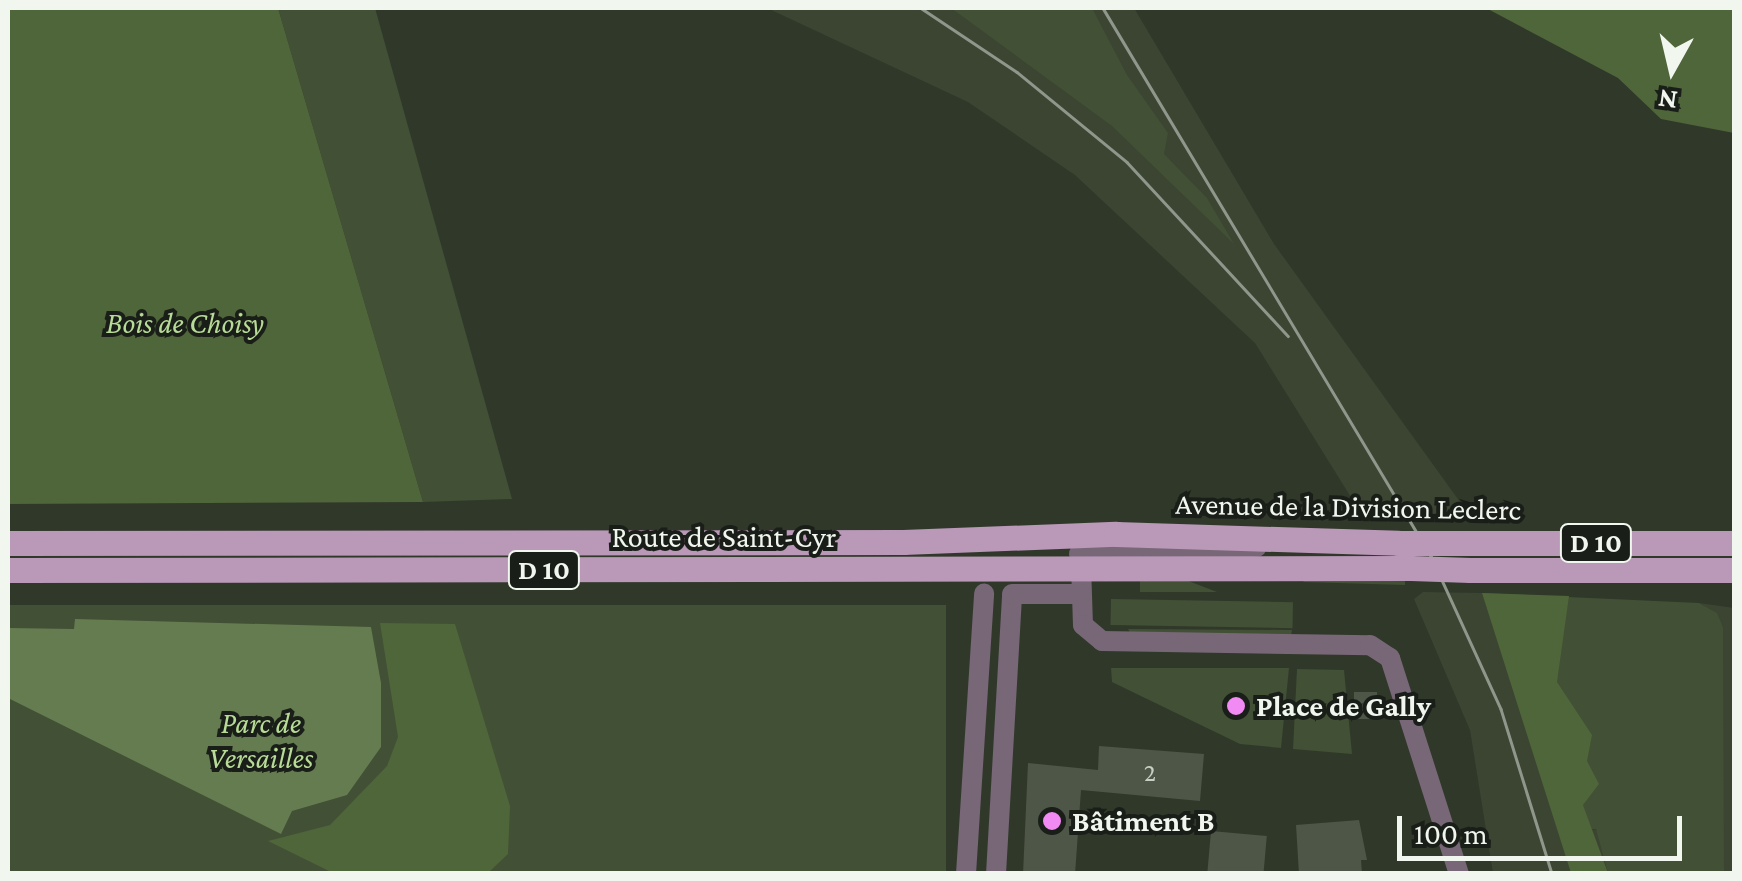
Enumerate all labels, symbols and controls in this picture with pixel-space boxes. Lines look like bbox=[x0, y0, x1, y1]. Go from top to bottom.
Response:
north arrow bbox=[1622, 20, 1722, 120]
text: N bbox=[1656, 84, 1679, 117]
park label: Bois de Choisy bbox=[106, 305, 264, 341]
street label: Avenue de la Division Leclerc bbox=[1175, 486, 1521, 528]
street label: Route de Saint-Cyr bbox=[611, 519, 837, 555]
road number: D 10 bbox=[1558, 520, 1634, 566]
road number: D 10 bbox=[506, 547, 582, 593]
place label: Place de Gally bbox=[1256, 688, 1431, 724]
marker: Place de Gally bbox=[1225, 695, 1247, 717]
park label: Parc de Versailles bbox=[209, 705, 313, 776]
house number: 2 bbox=[1144, 758, 1156, 788]
scale bar bbox=[1402, 796, 1687, 858]
place label: Bâtiment B bbox=[1072, 803, 1215, 839]
marker: Bâtiment B bbox=[1041, 810, 1063, 832]
text: 100 m bbox=[1414, 817, 1488, 850]

